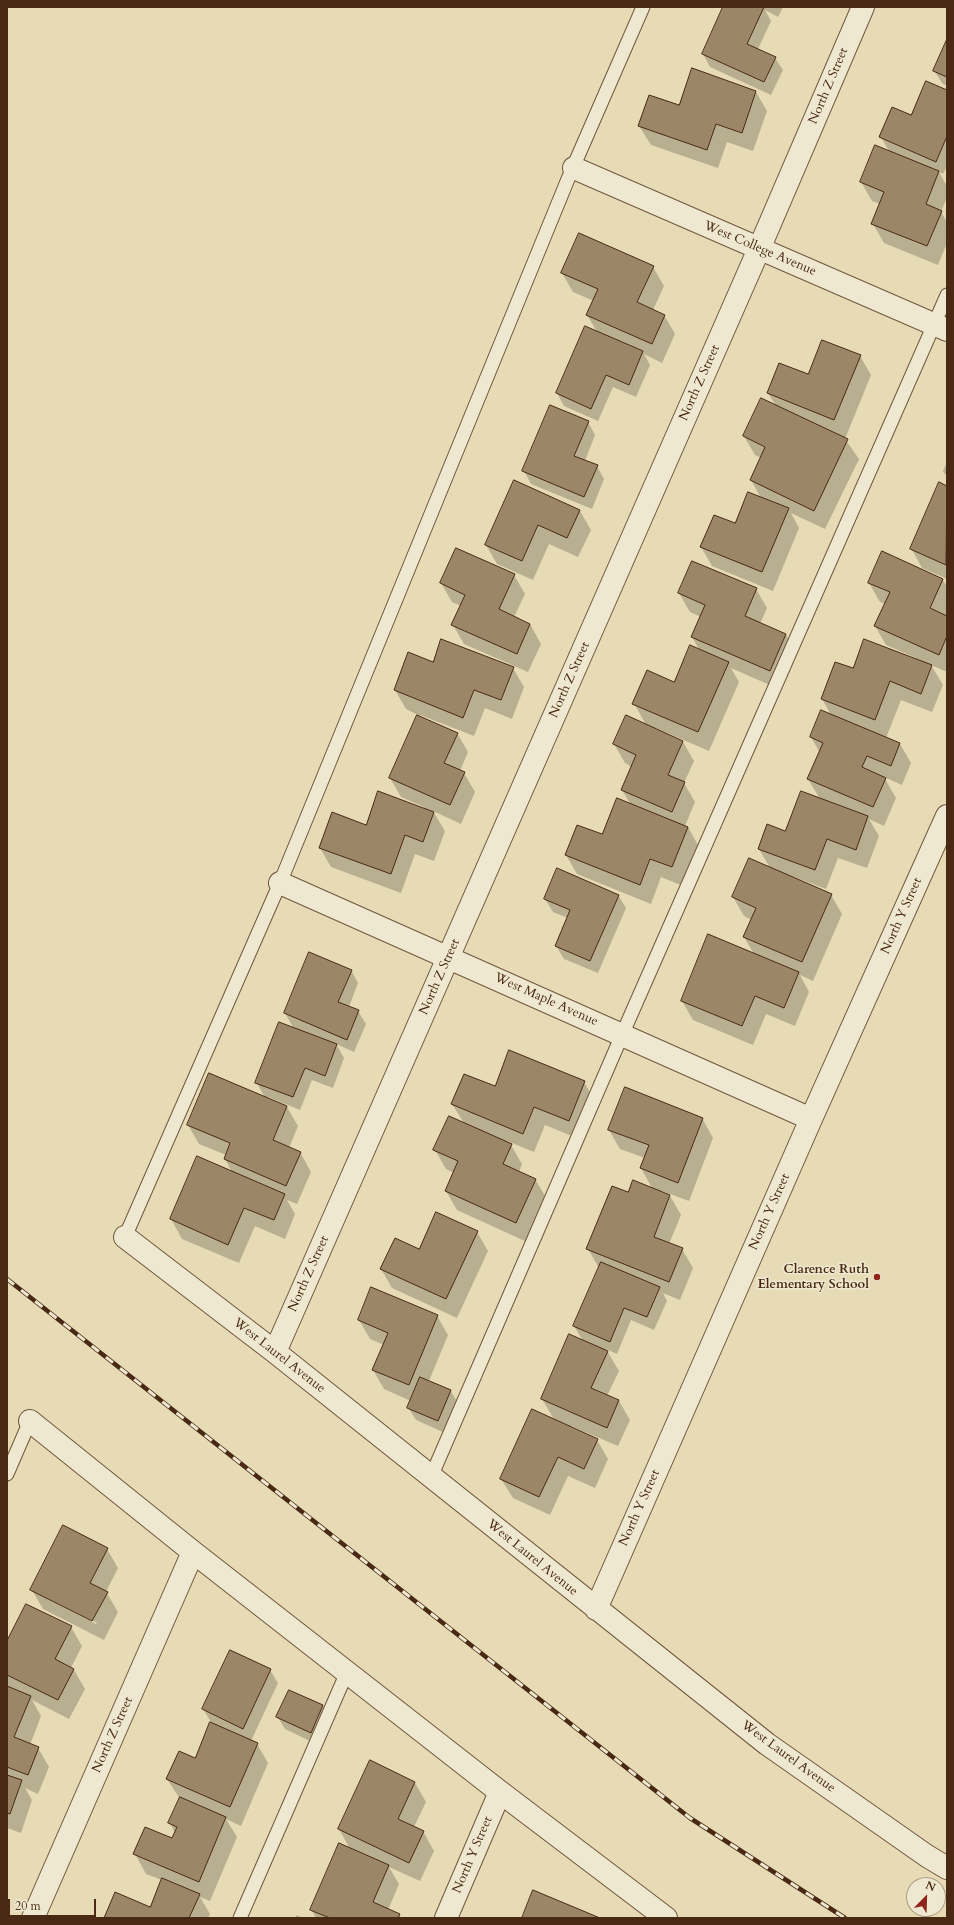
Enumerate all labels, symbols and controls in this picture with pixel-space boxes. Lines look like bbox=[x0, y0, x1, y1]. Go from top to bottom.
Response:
street label: North Z Street bbox=[806, 45, 852, 127]
street label: West College Avenue bbox=[701, 218, 819, 280]
street label: North Z Street bbox=[676, 343, 724, 423]
street label: North Z Street bbox=[546, 640, 594, 720]
street label: North Y Street bbox=[878, 875, 926, 957]
street label: North Z Street bbox=[416, 937, 464, 1017]
street label: West Maple Avenue bbox=[492, 970, 600, 1030]
street label: North Y Street bbox=[746, 1171, 794, 1253]
street label: North Z Street bbox=[285, 1234, 333, 1314]
place label: Clarence Ruth Elementary School bbox=[757, 1262, 869, 1293]
marker: Clarence Ruth Elementary School bbox=[872, 1272, 882, 1282]
street label: West Laurel Avenue bbox=[230, 1315, 328, 1397]
street label: North Y Street bbox=[616, 1467, 664, 1549]
street label: West Laurel Avenue bbox=[483, 1517, 581, 1599]
street label: North Z Street bbox=[89, 1695, 137, 1775]
street label: West Laurel Avenue bbox=[738, 1718, 838, 1796]
street label: North Y Street bbox=[450, 1814, 496, 1896]
north arrow bbox=[906, 1877, 946, 1917]
text: N bbox=[923, 1878, 938, 1895]
scale bar bbox=[10, 1891, 98, 1917]
text: 20 m bbox=[15, 1898, 41, 1914]

